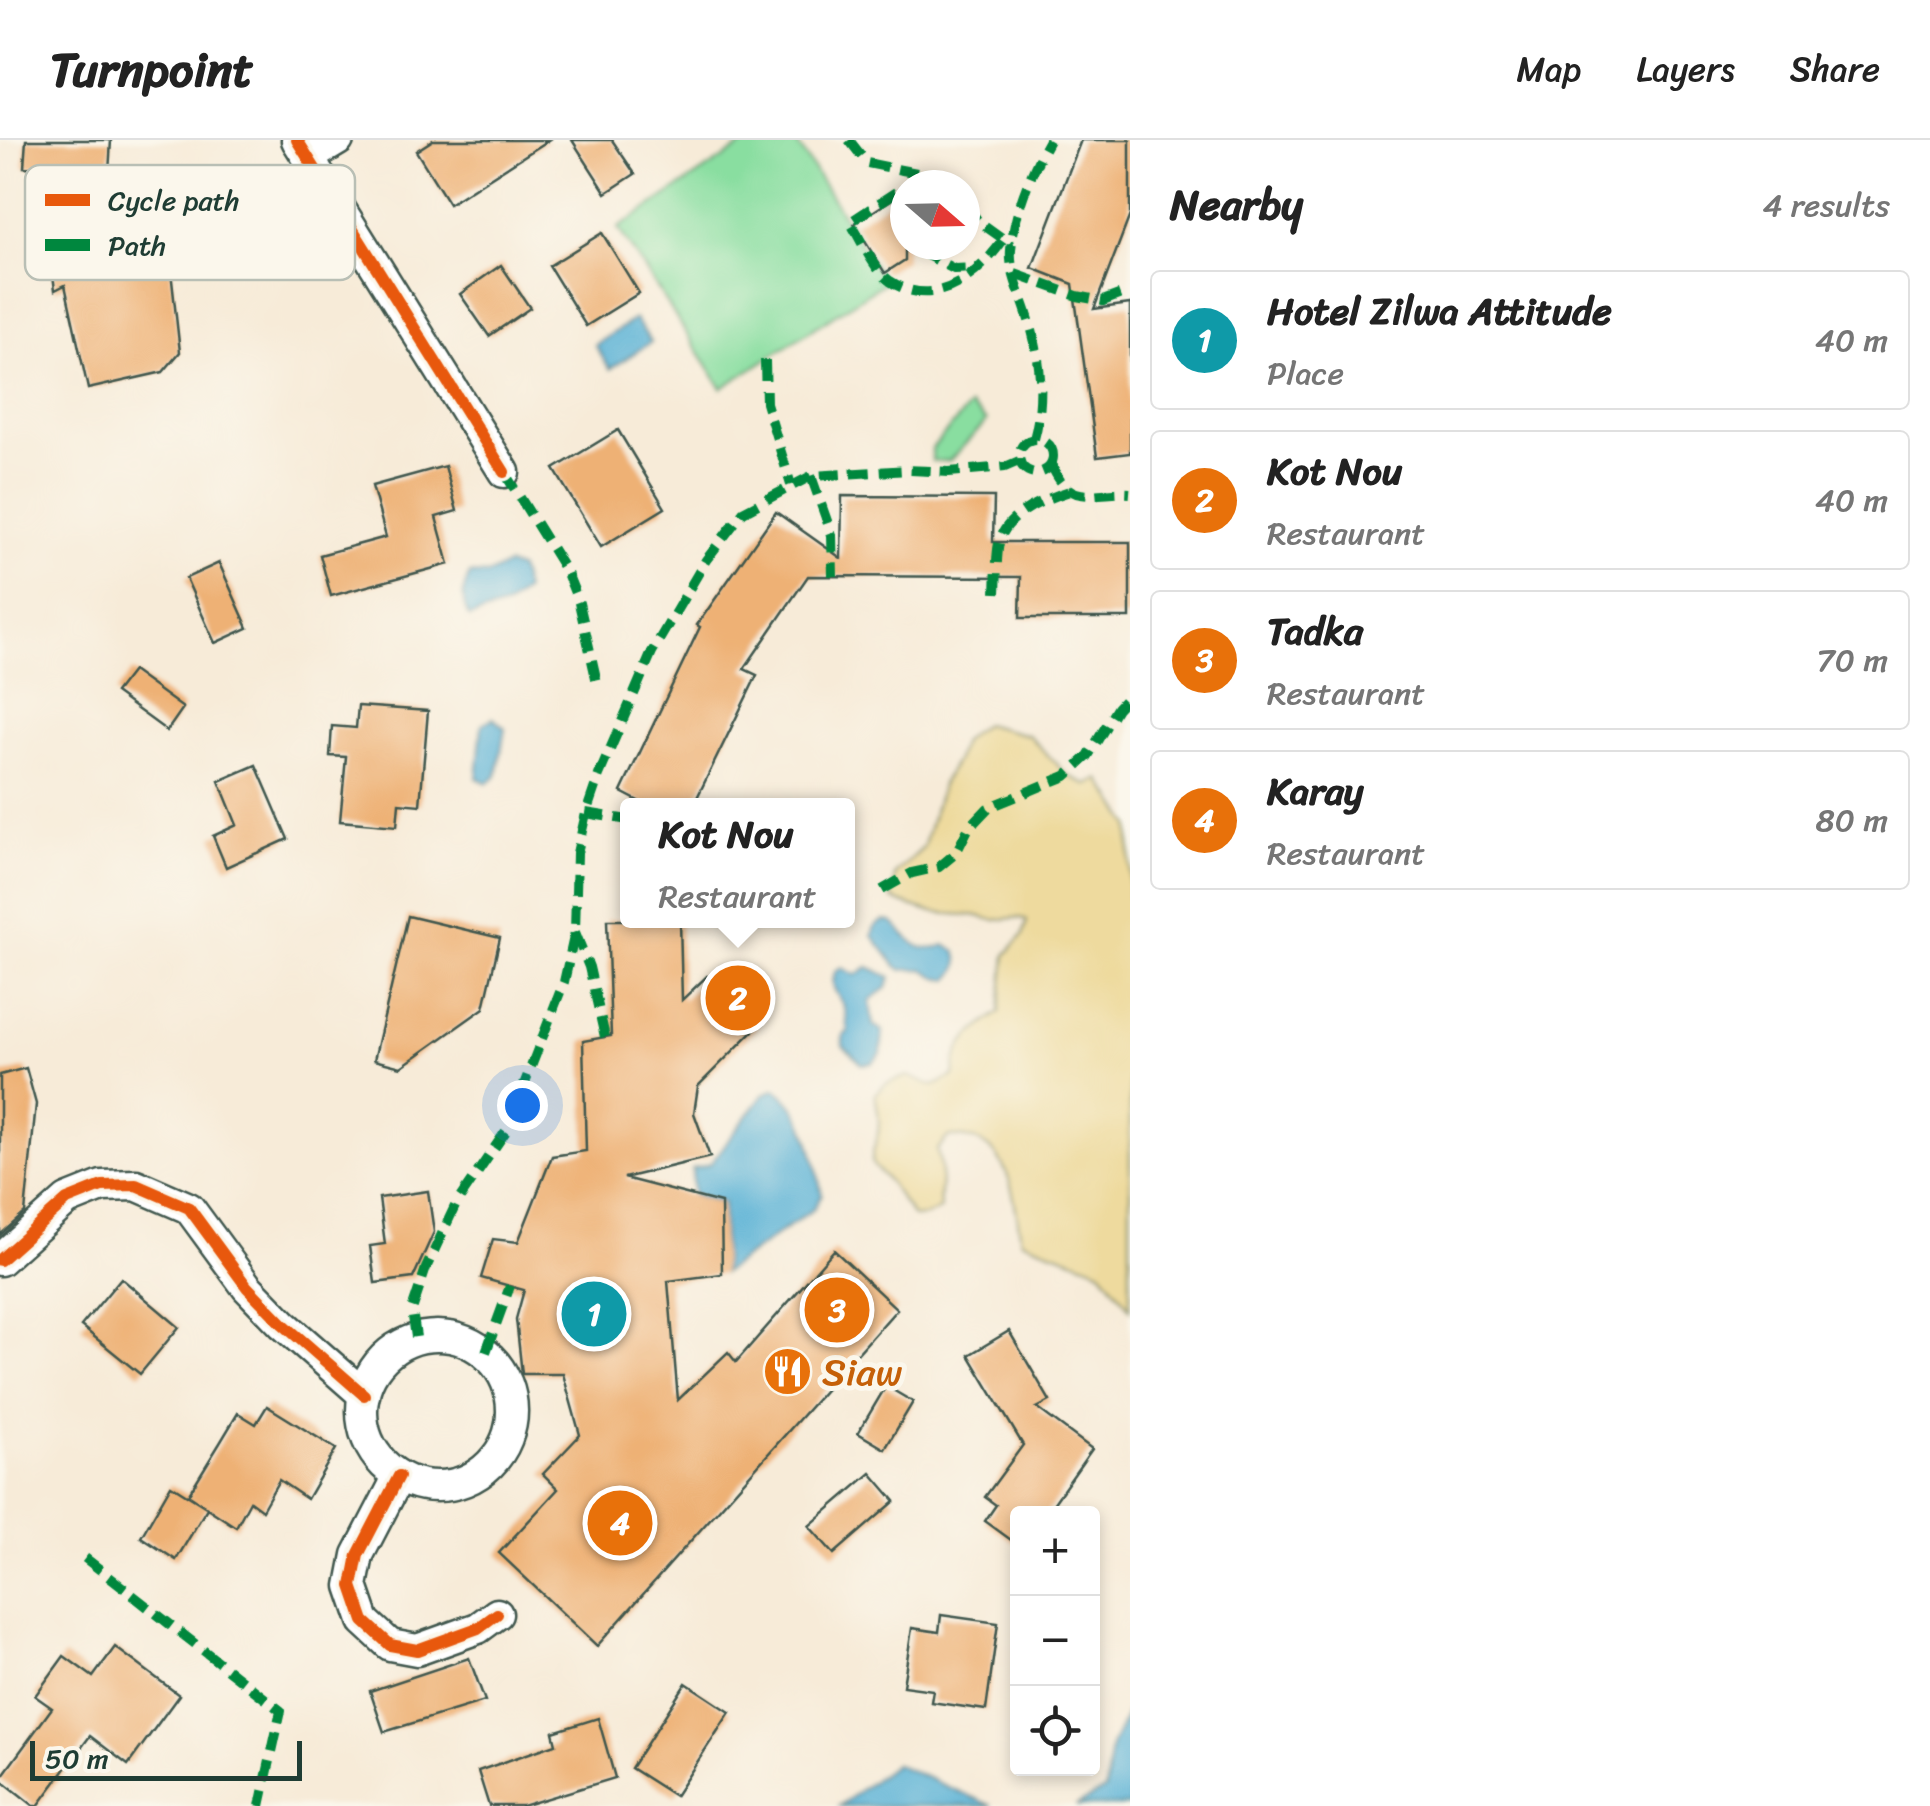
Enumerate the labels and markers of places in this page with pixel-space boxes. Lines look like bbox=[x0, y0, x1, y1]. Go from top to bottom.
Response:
pin: 2 bbox=[706, 960, 770, 1036]
pin: 3 bbox=[804, 1272, 870, 1348]
pin: 1 bbox=[562, 1276, 626, 1352]
place label: Siaw bbox=[822, 1339, 902, 1406]
restaurant icon: Siaw bbox=[761, 1346, 813, 1398]
pin: 4 bbox=[588, 1486, 652, 1560]

